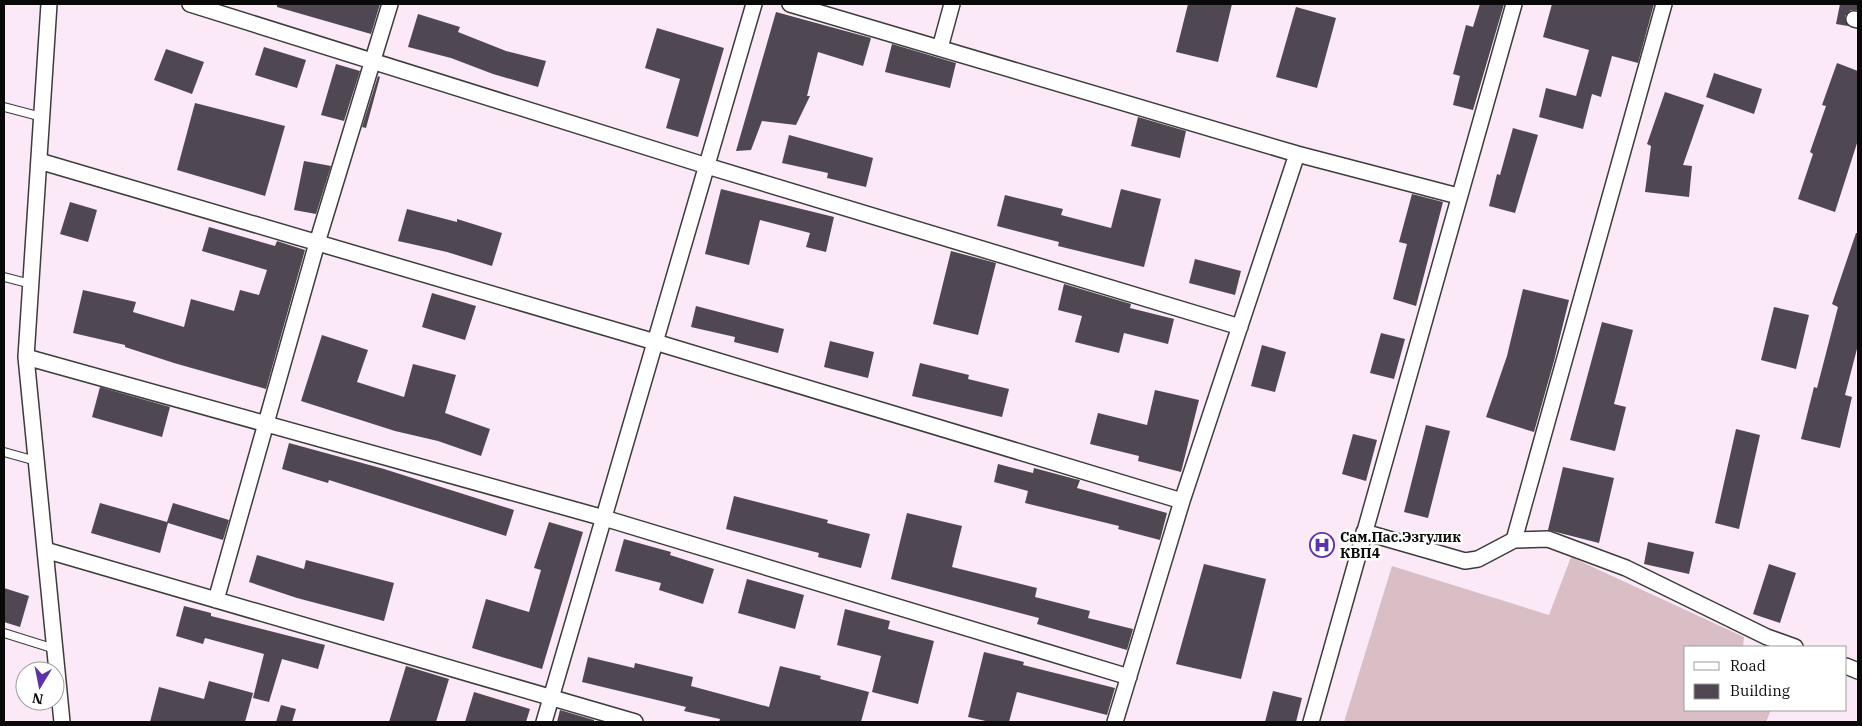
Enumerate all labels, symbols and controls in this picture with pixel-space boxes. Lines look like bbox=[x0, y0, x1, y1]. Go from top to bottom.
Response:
place label: Сам.Пас.Эзгулик КВП4 bbox=[1340, 528, 1461, 562]
hospital icon: Сам.Пас.Эзгулик КВП4 bbox=[1309, 532, 1335, 558]
legend bbox=[1684, 646, 1847, 711]
text: Road bbox=[1730, 656, 1766, 675]
north arrow bbox=[15, 661, 65, 711]
text: Building bbox=[1730, 681, 1790, 700]
text: N bbox=[31, 689, 45, 709]

